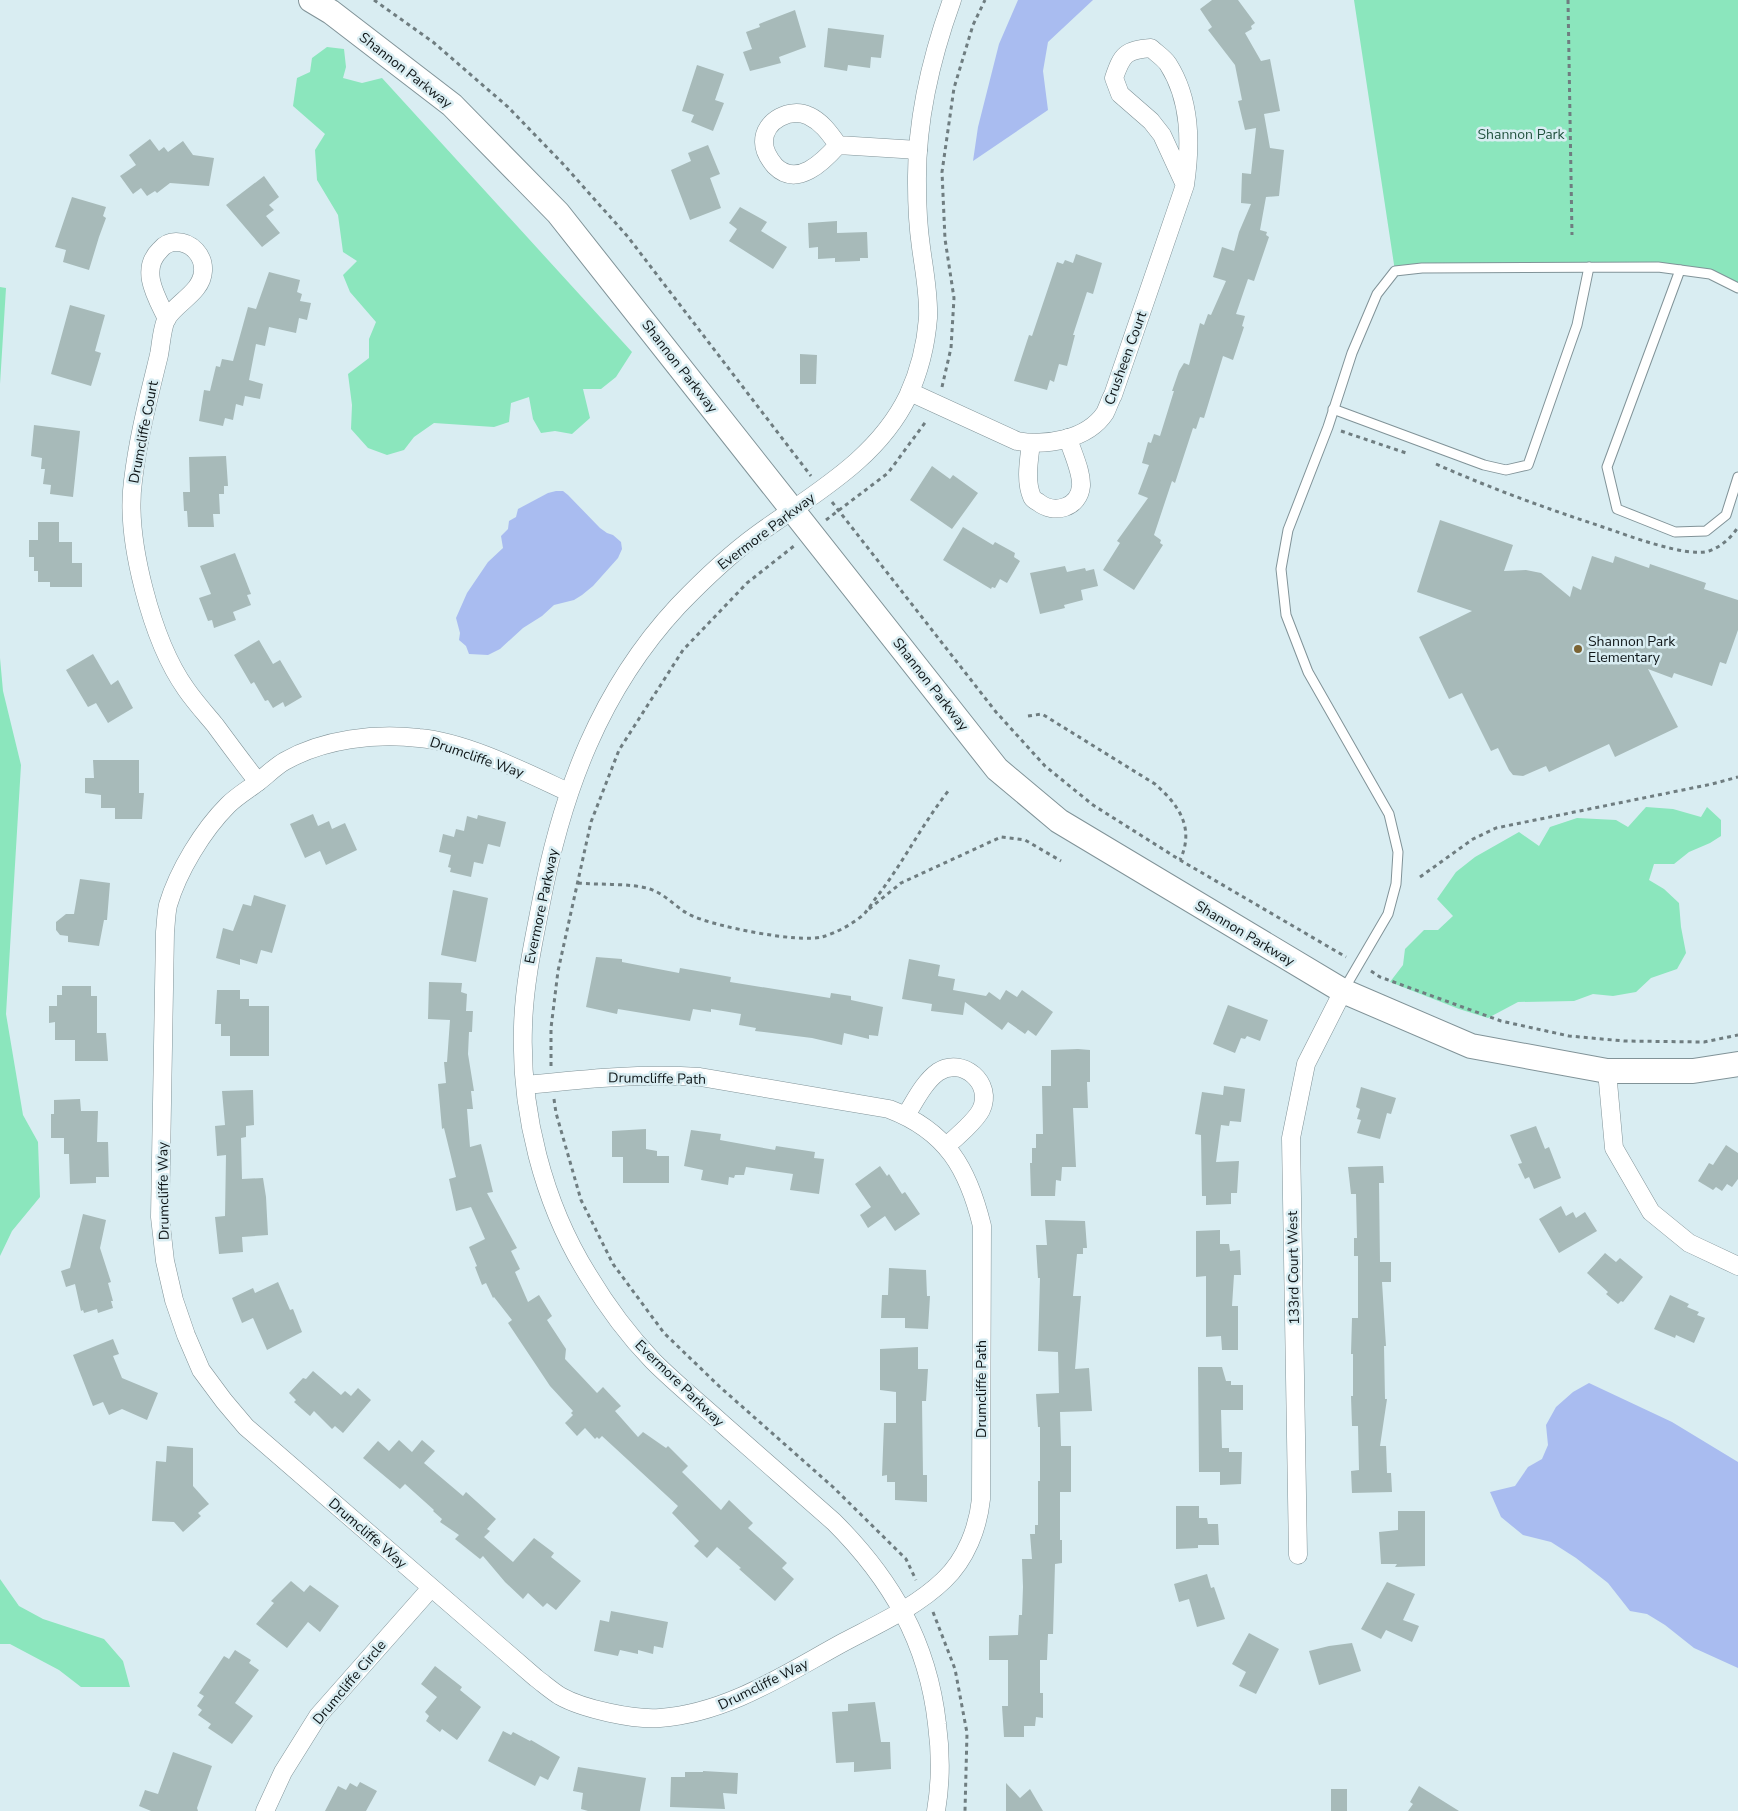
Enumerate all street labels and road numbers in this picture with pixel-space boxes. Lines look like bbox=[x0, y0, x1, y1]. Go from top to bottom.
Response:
street label: Shannon Parkway bbox=[355, 28, 457, 113]
street label: Crusheen Court bbox=[1100, 309, 1151, 408]
street label: Shannon Parkway bbox=[637, 316, 722, 417]
street label: Drumcliffe Court bbox=[124, 379, 163, 485]
street label: Evermore Parkway bbox=[714, 488, 819, 574]
street label: Shannon Parkway bbox=[888, 634, 973, 735]
street label: Drumcliffe Way bbox=[427, 733, 527, 783]
street label: Evermore Parkway bbox=[520, 846, 563, 965]
street label: Shannon Parkway bbox=[1191, 896, 1299, 971]
street label: Drumcliffe Path bbox=[608, 1068, 706, 1089]
street label: Drumcliffe Way bbox=[153, 1141, 174, 1240]
street label: 133rd Court West bbox=[1283, 1211, 1304, 1325]
street label: Evermore Parkway bbox=[631, 1336, 729, 1431]
street label: Drumcliffe Path bbox=[972, 1340, 991, 1438]
street label: Drumcliffe Way bbox=[324, 1494, 412, 1573]
street label: Drumcliffe Circle bbox=[308, 1636, 390, 1729]
street label: Drumcliffe Way bbox=[715, 1654, 812, 1715]

